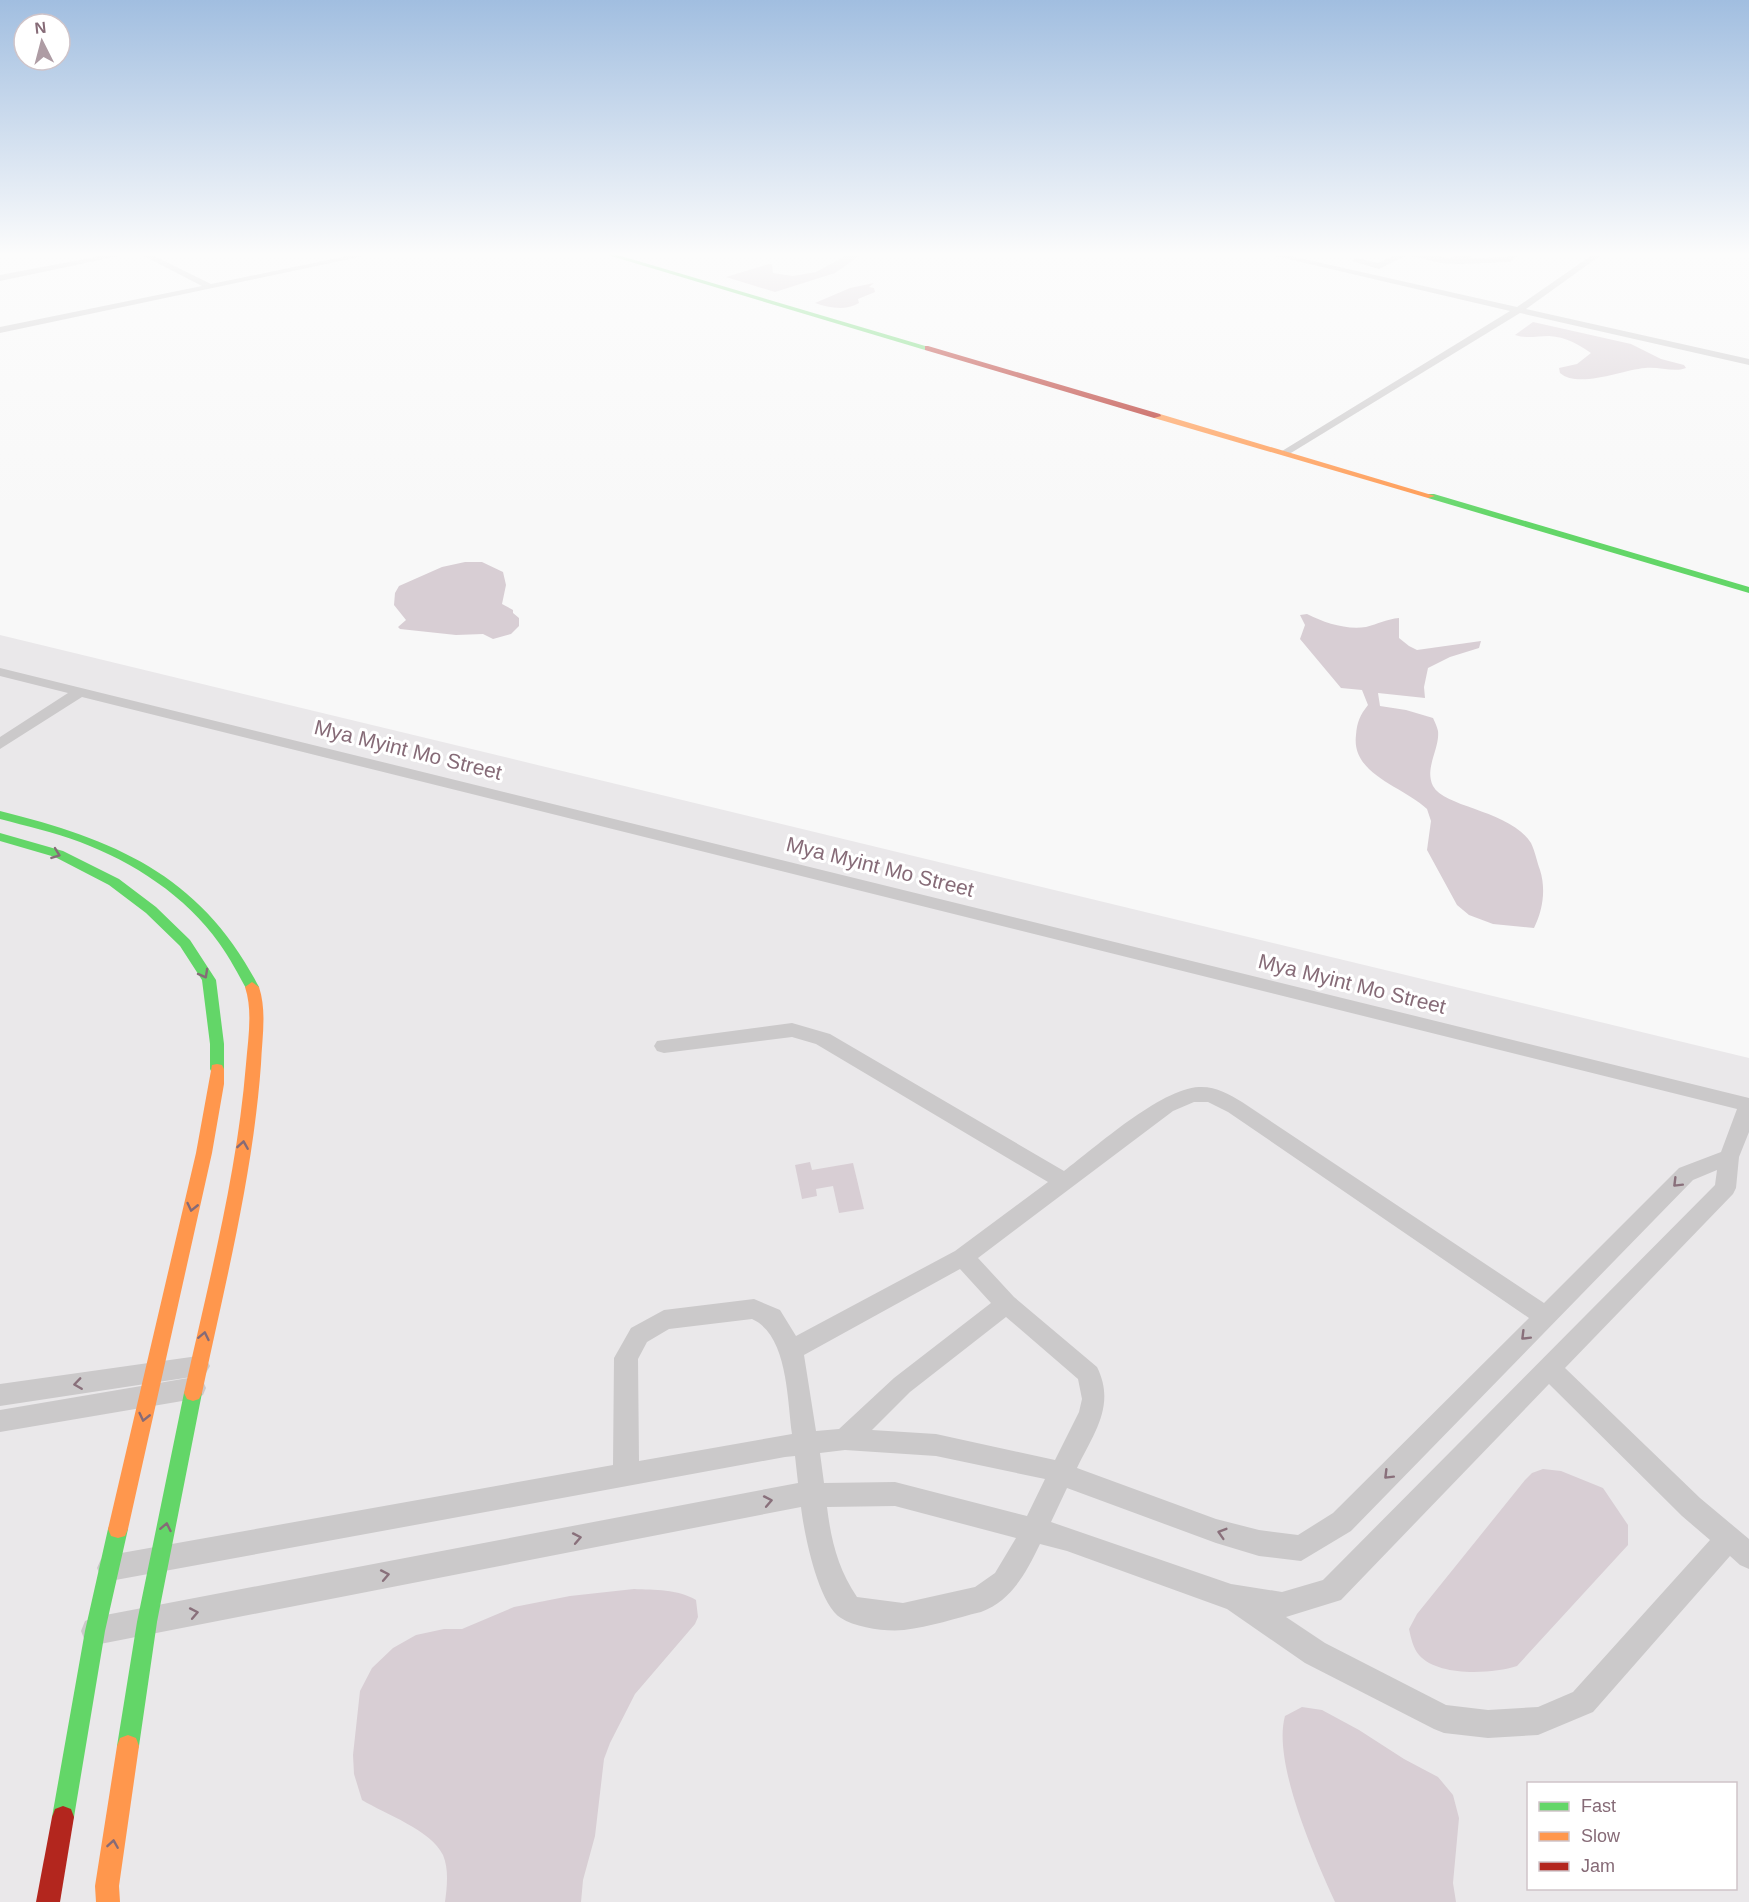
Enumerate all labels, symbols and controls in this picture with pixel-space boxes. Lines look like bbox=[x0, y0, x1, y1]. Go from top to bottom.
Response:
north arrow bbox=[12, 12, 72, 72]
text: N bbox=[34, 19, 47, 37]
street label: Mya Myint Mo Street bbox=[312, 715, 504, 784]
street label: Mya Myint Mo Street bbox=[784, 832, 976, 901]
one-way arrow bbox=[50, 847, 61, 860]
street label: Mya Myint Mo Street bbox=[1256, 949, 1448, 1018]
one-way arrow bbox=[197, 968, 208, 978]
one-way arrow bbox=[237, 1141, 249, 1150]
one-way arrow bbox=[1674, 1175, 1685, 1186]
one-way arrow bbox=[187, 1201, 200, 1211]
one-way arrow bbox=[1522, 1329, 1533, 1340]
one-way arrow bbox=[197, 1332, 210, 1342]
one-way arrow bbox=[73, 1378, 82, 1390]
one-way arrow bbox=[139, 1412, 152, 1422]
one-way arrow bbox=[1385, 1468, 1396, 1479]
one-way arrow bbox=[763, 1495, 773, 1508]
one-way arrow bbox=[159, 1523, 172, 1533]
one-way arrow bbox=[1217, 1527, 1228, 1540]
one-way arrow bbox=[572, 1532, 582, 1545]
one-way arrow bbox=[380, 1569, 390, 1582]
one-way arrow bbox=[189, 1607, 199, 1620]
legend bbox=[1527, 1782, 1737, 1890]
text: Fast bbox=[1581, 1796, 1616, 1816]
text: Slow bbox=[1581, 1826, 1621, 1846]
one-way arrow bbox=[107, 1839, 119, 1849]
text: Jam bbox=[1581, 1856, 1615, 1876]

